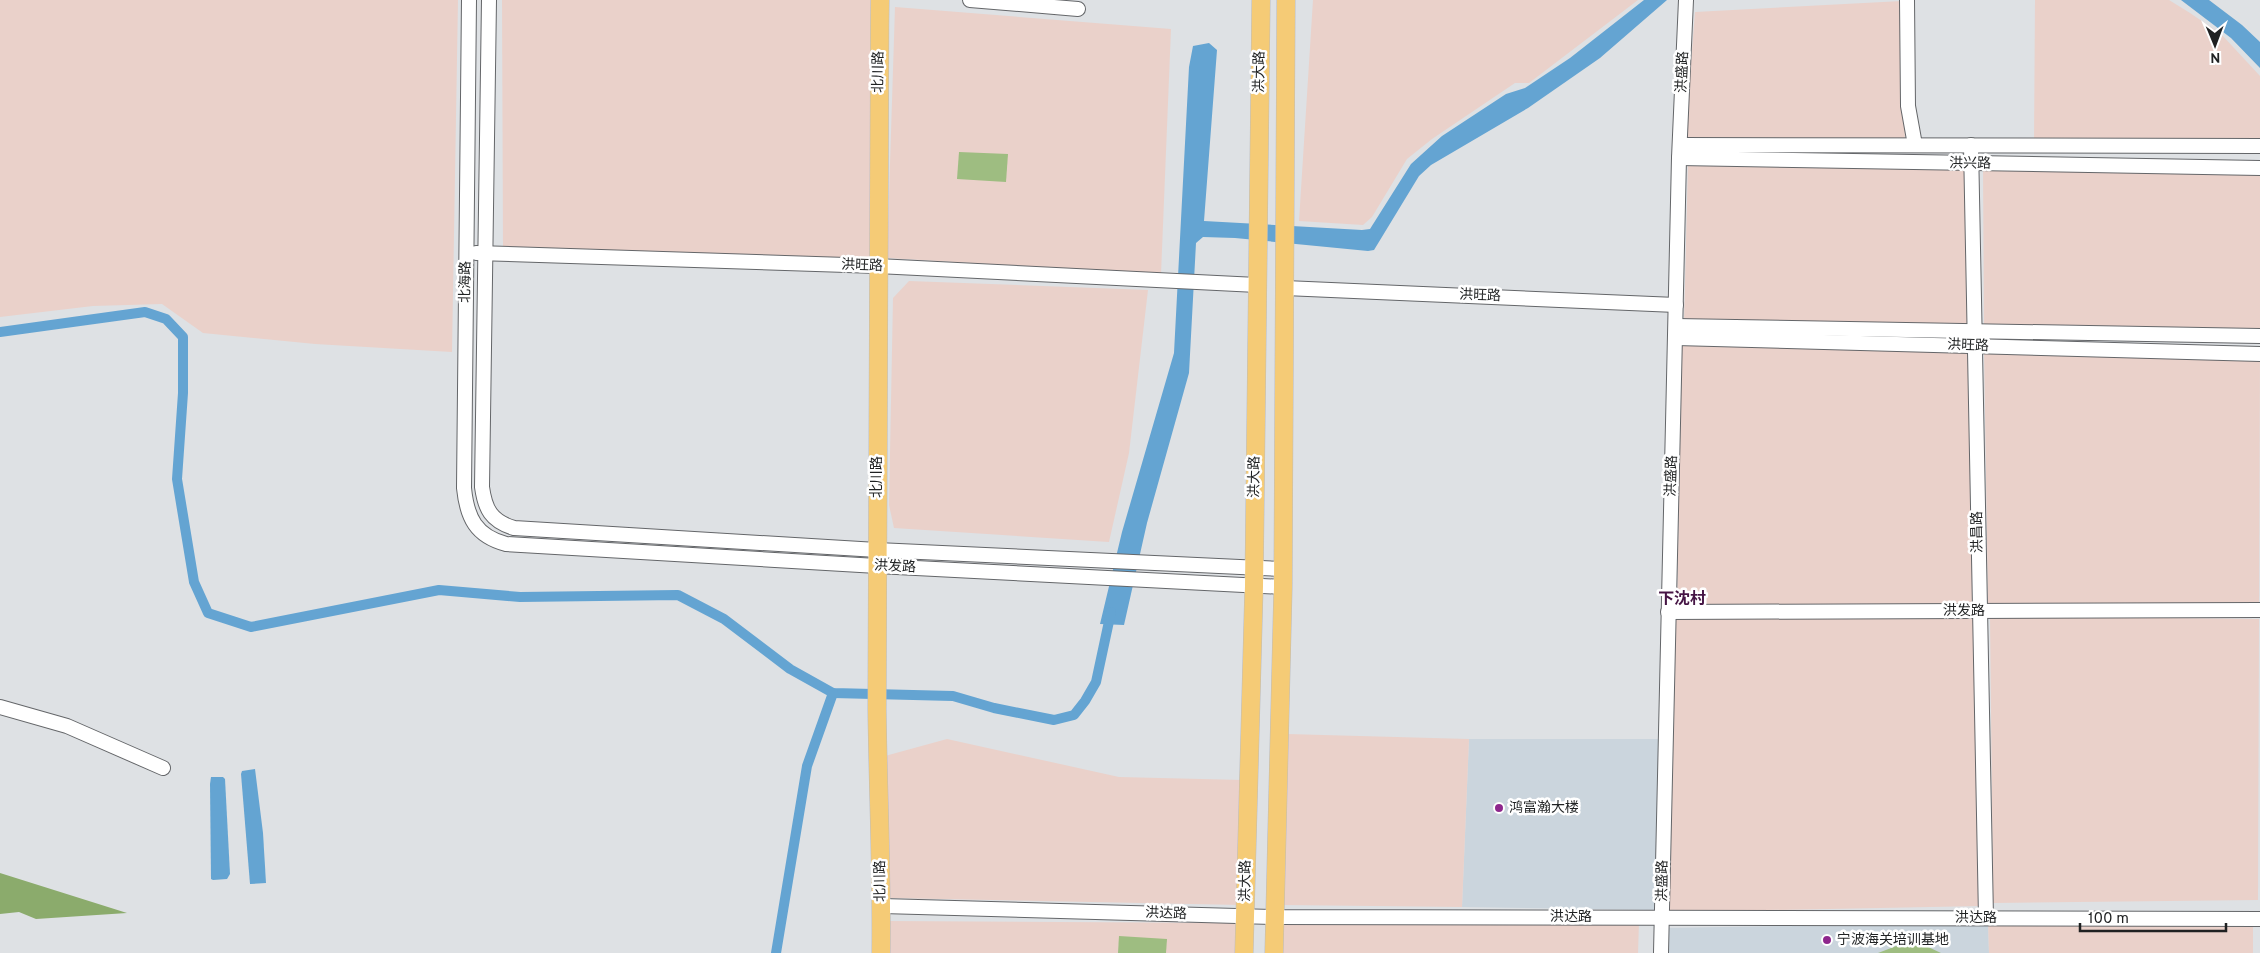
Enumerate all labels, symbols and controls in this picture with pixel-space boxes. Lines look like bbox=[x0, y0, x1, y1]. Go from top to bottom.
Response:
north arrow bbox=[2190, 20, 2240, 70]
text: N bbox=[2210, 48, 2220, 65]
street label: 北川路 bbox=[869, 51, 888, 93]
street label: 洪大路 bbox=[1250, 51, 1269, 93]
street label: 洪盛路 bbox=[1672, 51, 1693, 93]
street label: 洪兴路 bbox=[1949, 154, 1991, 173]
street label: 洪旺路 bbox=[841, 256, 883, 275]
street label: 北海路 bbox=[456, 261, 475, 303]
street label: 洪旺路 bbox=[1459, 286, 1501, 305]
street label: 洪旺路 bbox=[1947, 336, 1989, 355]
street label: 洪盛路 bbox=[1662, 455, 1681, 497]
street label: 北川路 bbox=[868, 456, 886, 498]
street label: 洪大路 bbox=[1245, 456, 1264, 498]
street label: 洪昌路 bbox=[1968, 511, 1987, 553]
street label: 洪发路 bbox=[874, 556, 916, 577]
district label: 下沈村 bbox=[1658, 589, 1706, 610]
street label: 洪发路 bbox=[1943, 602, 1985, 620]
place label: 鸿富瀚大楼 bbox=[1509, 799, 1579, 817]
marker: 鸿富瀚大楼 bbox=[1493, 802, 1505, 814]
street label: 北川路 bbox=[871, 860, 890, 902]
street label: 洪大路 bbox=[1236, 860, 1255, 902]
street label: 洪盛路 bbox=[1653, 860, 1672, 902]
scale bar bbox=[2080, 900, 2226, 932]
street label: 洪达路 bbox=[1145, 904, 1187, 923]
street label: 洪达路 bbox=[1550, 908, 1592, 926]
street label: 洪达路 bbox=[1955, 909, 1997, 927]
text: 100 m bbox=[2088, 910, 2129, 929]
place label: 宁波海关培训基地 bbox=[1837, 931, 1949, 949]
marker: 宁波海关培训基地 bbox=[1821, 934, 1833, 946]

